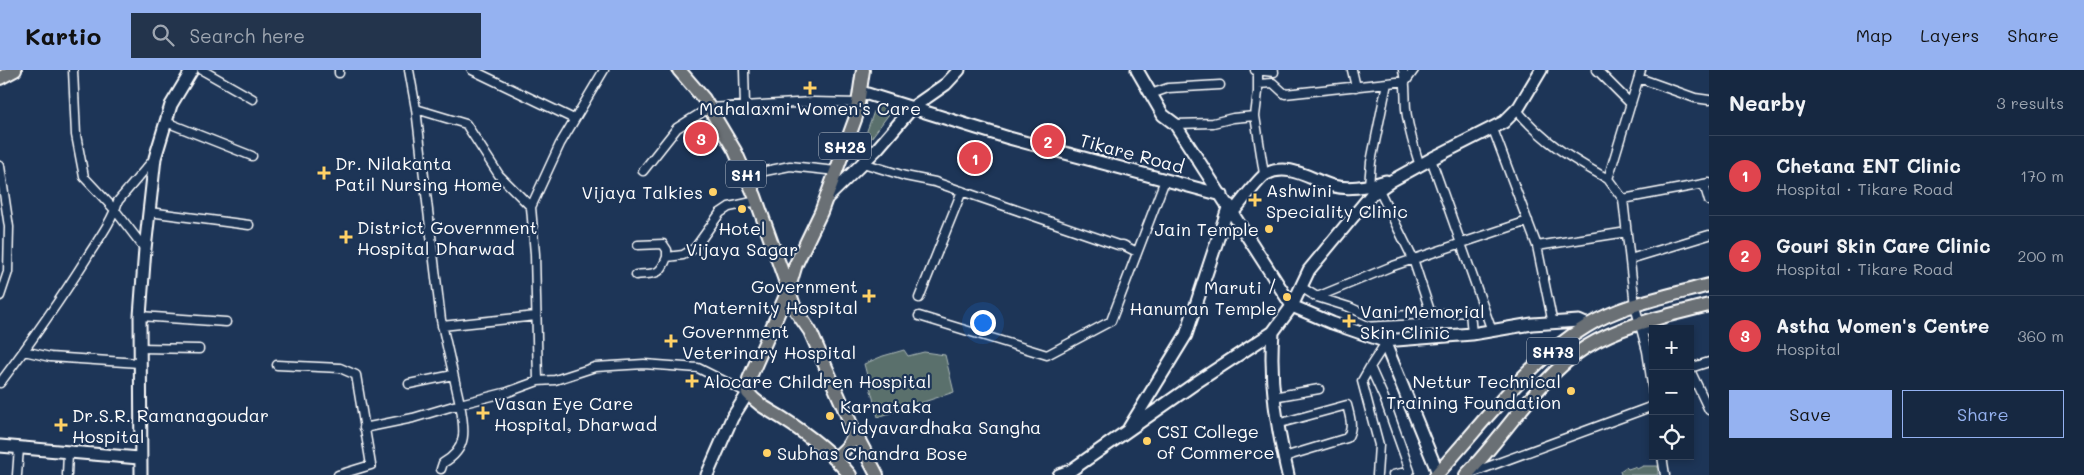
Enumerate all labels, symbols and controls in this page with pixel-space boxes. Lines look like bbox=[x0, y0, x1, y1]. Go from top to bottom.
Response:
search box bbox=[131, 13, 481, 58]
text: Kartio bbox=[25, 20, 101, 51]
icon: search bbox=[149, 21, 177, 49]
text: Search here bbox=[189, 23, 305, 48]
text: Map bbox=[1856, 23, 1892, 47]
text: Layers bbox=[1920, 23, 1979, 47]
text: Share bbox=[2007, 23, 2059, 47]
marker: Mahalaxmi Women's Care bbox=[803, 81, 817, 95]
text: Nearby bbox=[1729, 89, 1806, 116]
text: 3 results bbox=[1996, 92, 2064, 113]
place label: Mahalaxmi Women's Care bbox=[699, 96, 921, 120]
pin: 3 bbox=[685, 119, 717, 157]
pin: 2 bbox=[1032, 122, 1064, 160]
street label: Tikare Road bbox=[1077, 128, 1187, 178]
road number: SH28 bbox=[819, 132, 871, 160]
pin: 1 bbox=[959, 139, 991, 177]
place label: Dr. Nilakanta Patil Nursing Home bbox=[335, 151, 503, 196]
text: Chetana ENT Clinic bbox=[1776, 153, 1961, 178]
road number: SH1 bbox=[726, 160, 766, 188]
text: 1 bbox=[1741, 165, 1749, 186]
text: 170 m bbox=[2020, 165, 2064, 186]
marker: Dr. Nilakanta Patil Nursing Home bbox=[317, 166, 331, 180]
place label: Ashwini Speciality Clinic bbox=[1266, 178, 1408, 223]
text: Hospital · Tikare Road bbox=[1776, 178, 1953, 199]
place label: Vijaya Talkies bbox=[582, 180, 703, 204]
marker: Vijaya Talkies bbox=[707, 186, 719, 198]
marker: Ashwini Speciality Clinic bbox=[1248, 193, 1262, 207]
marker: Hotel Vijaya Sagar bbox=[736, 203, 748, 215]
place label: District Government Hospital Dharwad bbox=[357, 215, 537, 260]
place label: Hotel Vijaya Sagar bbox=[686, 216, 798, 261]
place label: Jain Temple bbox=[1154, 217, 1259, 241]
marker: Jain Temple bbox=[1263, 223, 1275, 235]
marker: District Government Hospital Dharwad bbox=[339, 230, 353, 244]
text: Gouri Skin Care Clinic bbox=[1776, 233, 1991, 258]
text: 2 bbox=[1741, 245, 1749, 266]
text: 200 m bbox=[2017, 245, 2064, 266]
text: Hospital · Tikare Road bbox=[1776, 258, 1953, 279]
place label: Government Maternity Hospital bbox=[693, 274, 858, 319]
place label: Maruti / Hanuman Temple bbox=[1130, 275, 1277, 320]
marker: Government Maternity Hospital bbox=[862, 289, 876, 303]
marker: Maruti / Hanuman Temple bbox=[1281, 291, 1293, 303]
place label: Vani Memorial Skin Clinic bbox=[1360, 299, 1485, 344]
your location bbox=[970, 310, 996, 336]
text: Astha Women's Centre bbox=[1776, 313, 1989, 338]
marker: Vani Memorial Skin Clinic bbox=[1342, 314, 1356, 328]
place label: Government Veterinary Hospital bbox=[682, 319, 856, 364]
map controls bbox=[1649, 325, 1694, 460]
button: + bbox=[1649, 325, 1694, 370]
text: 3 bbox=[1740, 325, 1750, 346]
text: 360 m bbox=[2017, 325, 2064, 346]
marker: Government Veterinary Hospital bbox=[664, 334, 678, 348]
road number: SH73 bbox=[1527, 338, 1579, 364]
text: Hospital bbox=[1776, 338, 1840, 359]
place label: Alocare Children Hospital bbox=[703, 369, 931, 393]
place label: Nettur Technical Training Foundation bbox=[1386, 369, 1561, 414]
button: − bbox=[1649, 370, 1694, 415]
marker: Alocare Children Hospital bbox=[685, 374, 699, 388]
marker: Nettur Technical Training Foundation bbox=[1565, 385, 1577, 397]
button: Save bbox=[1729, 390, 1892, 438]
button: Share bbox=[1902, 390, 2064, 438]
place label: Vasan Eye Care Hospital, Dharwad bbox=[494, 391, 657, 436]
place label: Karnataka Vidyavardhaka Sangha bbox=[840, 394, 1041, 439]
place label: Dr.S.R. Ramanagoudar Hospital bbox=[72, 403, 269, 448]
marker: Vasan Eye Care Hospital, Dharwad bbox=[476, 406, 490, 420]
marker: Karnataka Vidyavardhaka Sangha bbox=[824, 410, 836, 422]
button: locate bbox=[1649, 415, 1694, 460]
marker: Dr.S.R. Ramanagoudar Hospital bbox=[54, 418, 68, 432]
place label: CSI College of Commerce bbox=[1157, 419, 1275, 464]
marker: CSI College of Commerce bbox=[1141, 435, 1153, 447]
place label: Subhas Chandra Bose bbox=[777, 441, 968, 465]
marker: Subhas Chandra Bose bbox=[761, 447, 773, 459]

